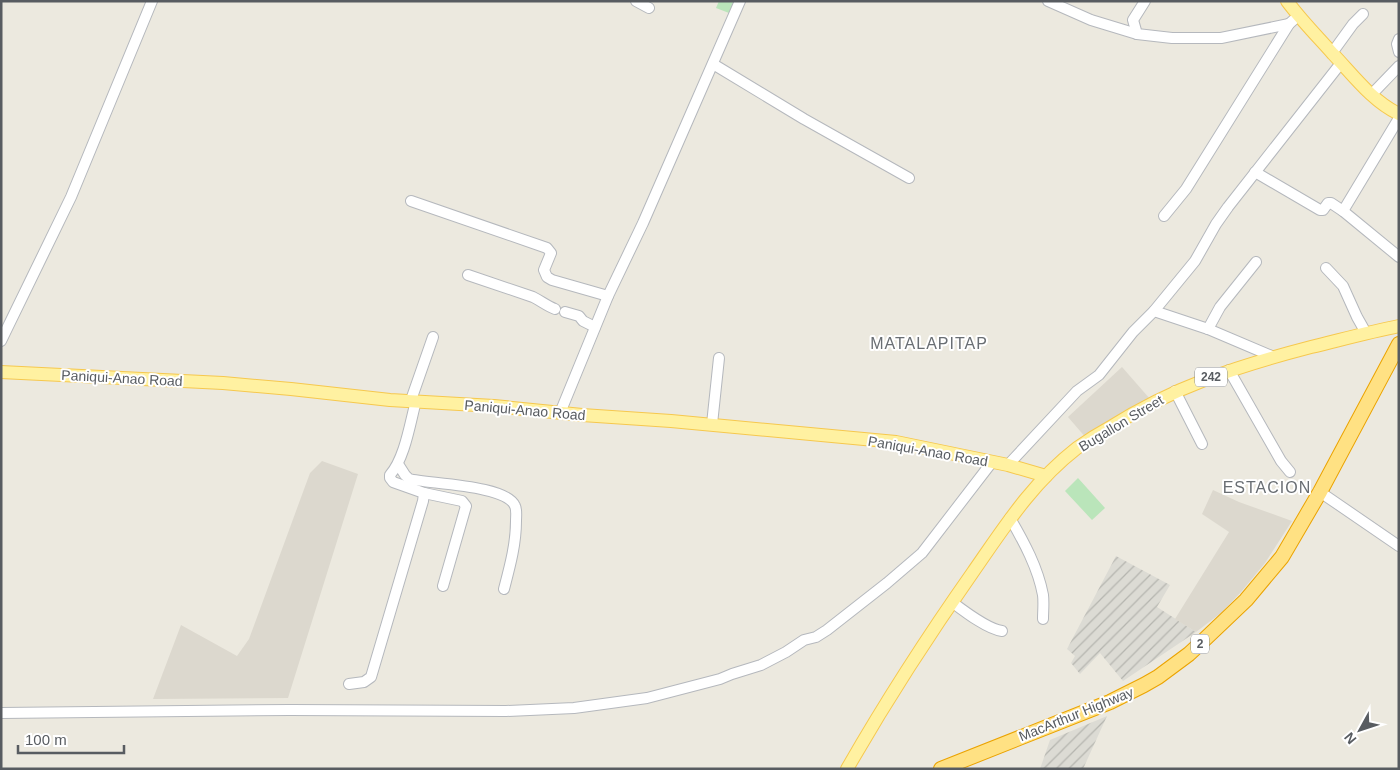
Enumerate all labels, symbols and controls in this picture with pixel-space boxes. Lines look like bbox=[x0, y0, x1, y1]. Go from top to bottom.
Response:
district label: MATALAPITAP bbox=[870, 335, 988, 352]
street label: Paniqui-Anao Road bbox=[61, 367, 183, 389]
road number: 242 bbox=[1195, 368, 1227, 387]
street label: Bugallon Street bbox=[1076, 391, 1166, 455]
street label: Paniqui-Anao Road bbox=[464, 397, 586, 423]
street label: Paniqui-Anao Road bbox=[867, 433, 989, 469]
district label: ESTACION bbox=[1223, 479, 1311, 496]
road number: 2 bbox=[1191, 634, 1209, 654]
street label: MacArthur Highway bbox=[1016, 684, 1136, 744]
north arrow bbox=[1335, 705, 1385, 755]
scale bar bbox=[18, 722, 124, 754]
text: N bbox=[1341, 729, 1359, 747]
text: 100 m bbox=[25, 731, 67, 748]

